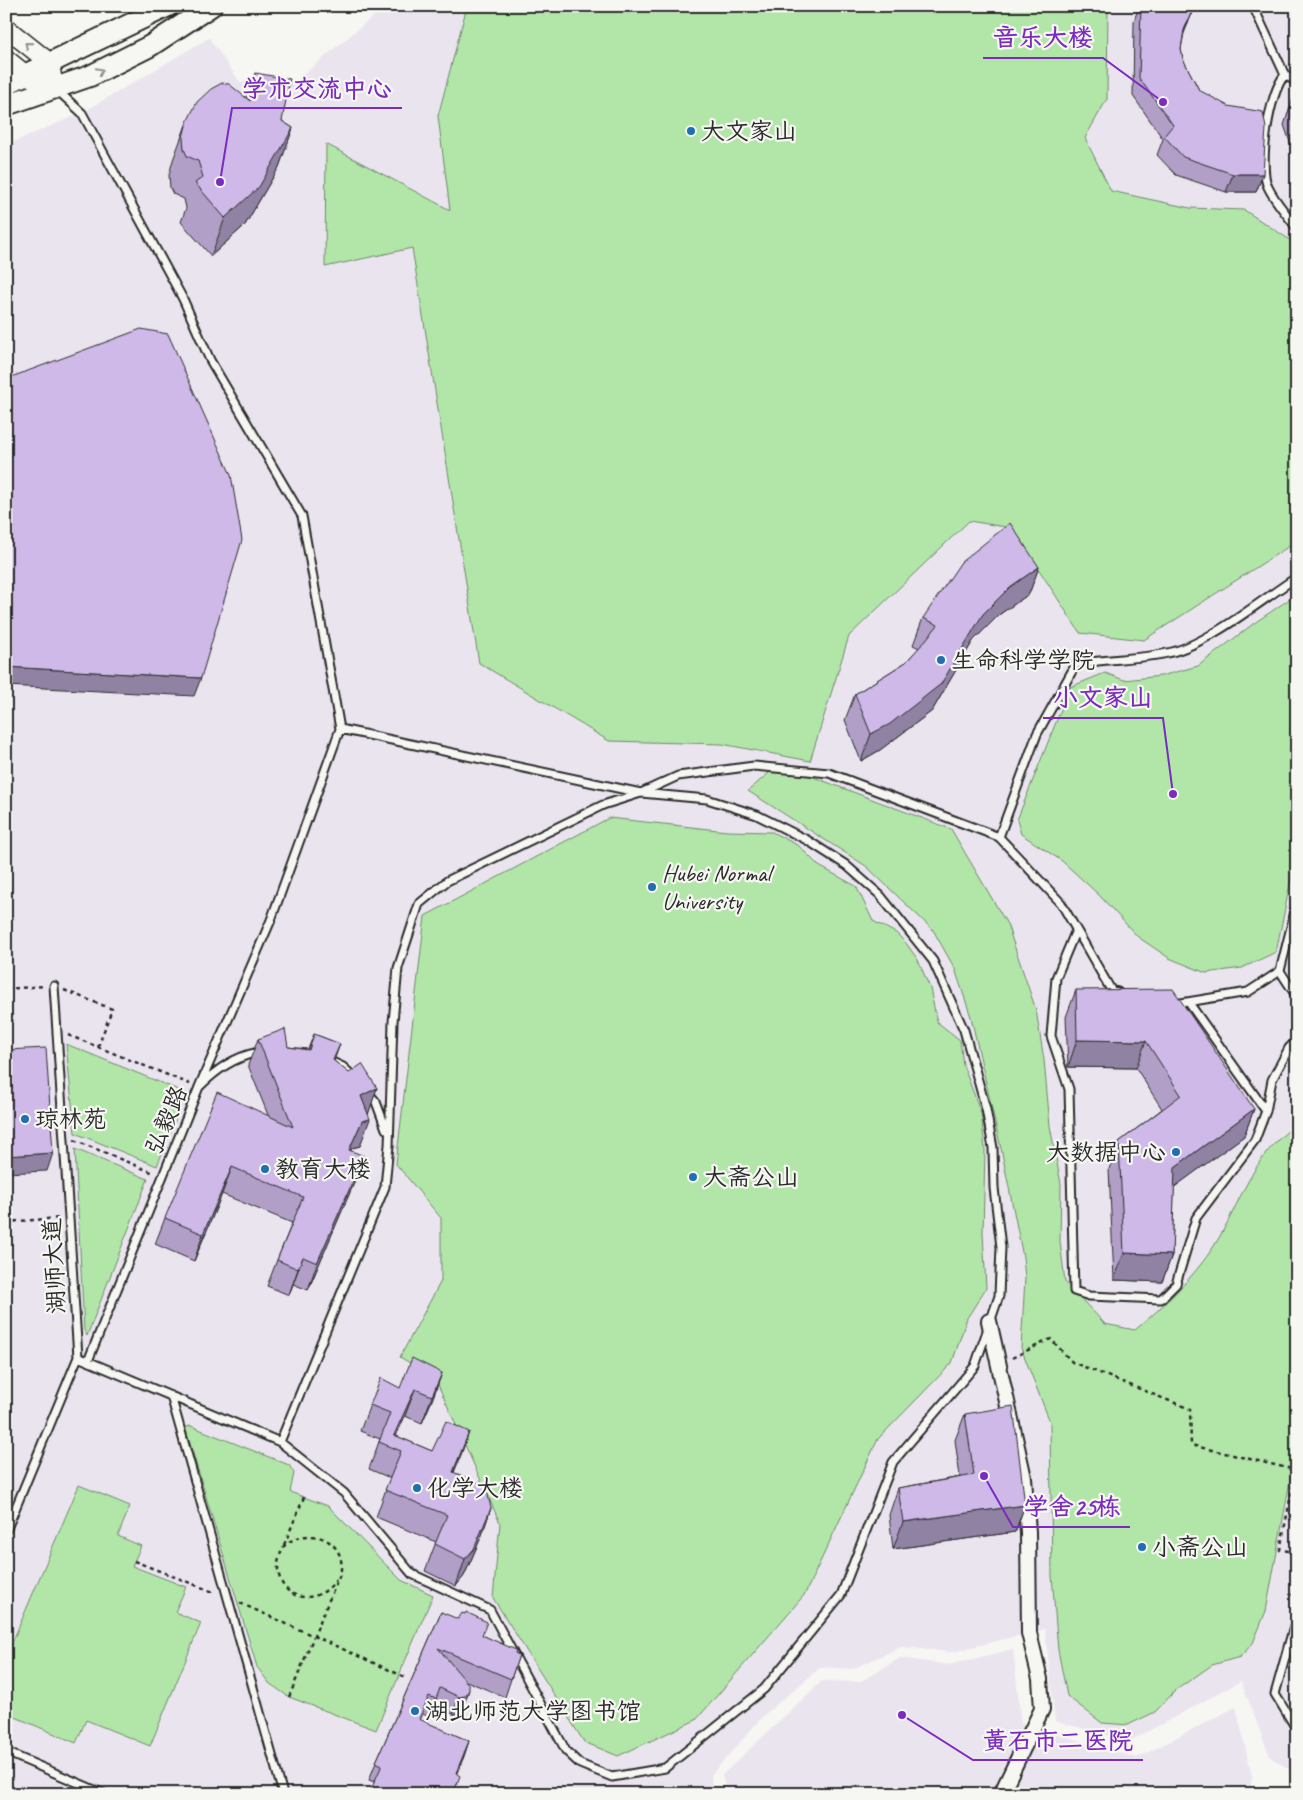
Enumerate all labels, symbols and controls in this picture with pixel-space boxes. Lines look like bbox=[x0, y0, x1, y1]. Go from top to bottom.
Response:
callout: 音乐大楼 bbox=[983, 18, 1103, 58]
text: 音乐大楼 bbox=[993, 22, 1093, 54]
one-way arrow bbox=[25, 43, 34, 51]
one-way arrow bbox=[95, 67, 104, 77]
callout: 学术交流中心 bbox=[232, 68, 402, 108]
text: 学术交流中心 bbox=[242, 73, 392, 105]
place label: 大文家山 bbox=[701, 116, 797, 146]
marker: 大文家山 bbox=[685, 125, 697, 137]
place label: 生命科学学院 bbox=[951, 645, 1095, 675]
marker: 生命科学学院 bbox=[935, 654, 947, 666]
callout: 小文家山 bbox=[1043, 678, 1163, 718]
text: 小文家山 bbox=[1053, 682, 1153, 714]
place label: Hubei Normal University bbox=[662, 858, 774, 916]
marker: Hubei Normal University bbox=[646, 881, 658, 893]
street label: 弘毅路 bbox=[138, 1081, 194, 1159]
place label: 琼林苑 bbox=[35, 1104, 107, 1134]
marker: 琼林苑 bbox=[19, 1113, 31, 1125]
place label: 大数据中心 bbox=[1046, 1137, 1166, 1167]
marker: 大数据中心 bbox=[1170, 1146, 1182, 1158]
place label: 教育大楼 bbox=[275, 1154, 371, 1184]
place label: 大斋公山 bbox=[703, 1162, 799, 1192]
marker: 教育大楼 bbox=[259, 1163, 271, 1175]
marker: 大斋公山 bbox=[687, 1171, 699, 1183]
street label: 湖师大道 bbox=[37, 1217, 71, 1315]
place label: 化学大楼 bbox=[427, 1473, 523, 1503]
marker: 化学大楼 bbox=[411, 1482, 423, 1494]
callout: 学舍25栋 bbox=[1013, 1487, 1130, 1527]
text: 学舍25栋 bbox=[1023, 1491, 1121, 1523]
place label: 小斋公山 bbox=[1152, 1532, 1248, 1562]
marker: 小斋公山 bbox=[1136, 1541, 1148, 1553]
place label: 湖北师范大学图书馆 bbox=[425, 1696, 641, 1726]
marker: 湖北师范大学图书馆 bbox=[409, 1705, 421, 1717]
callout: 黄石市二医院 bbox=[973, 1720, 1143, 1760]
text: 黄石市二医院 bbox=[983, 1725, 1133, 1757]

